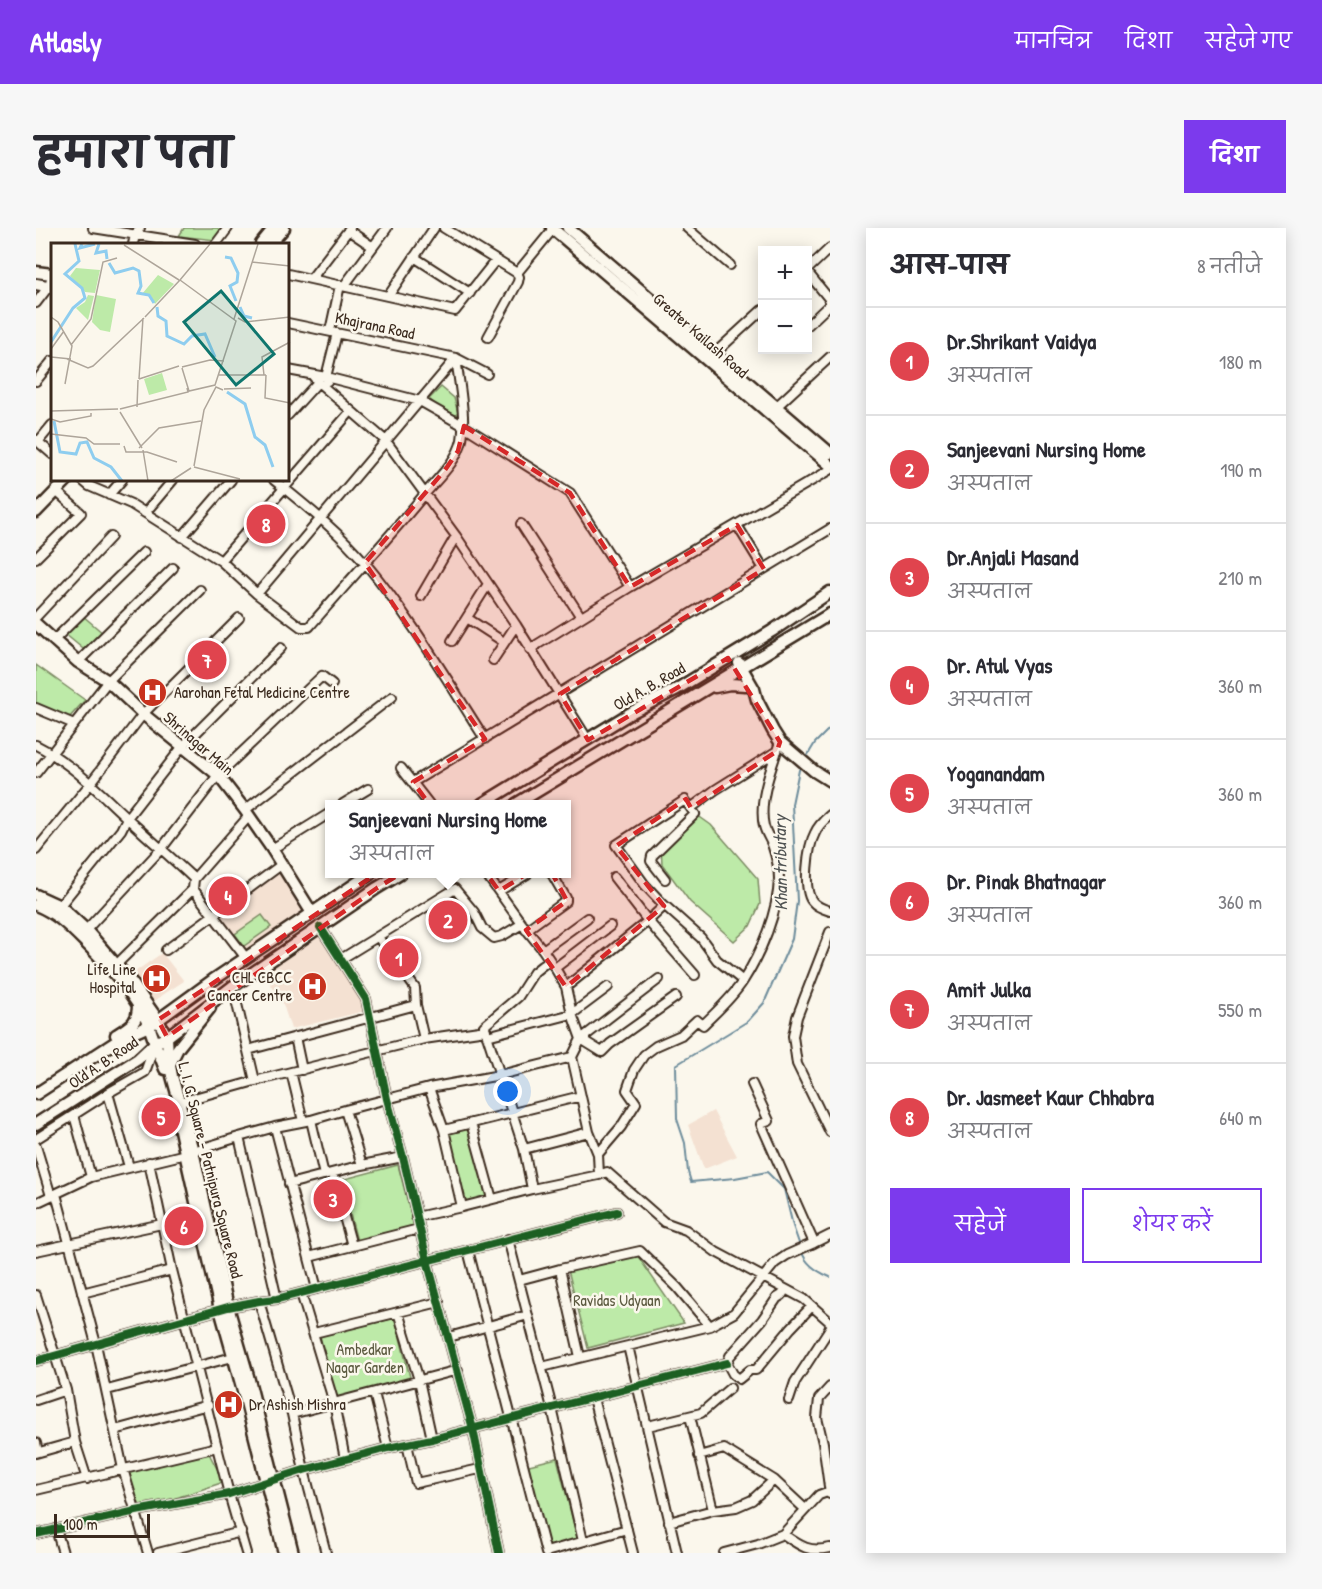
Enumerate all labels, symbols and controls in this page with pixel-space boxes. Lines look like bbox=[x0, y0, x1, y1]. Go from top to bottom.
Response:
text: Atlasly bbox=[30, 23, 102, 61]
text: मानचित्र bbox=[1015, 26, 1092, 55]
text: दिशा bbox=[1125, 26, 1172, 55]
text: सहेजे गए bbox=[1205, 26, 1292, 55]
button: दिशा bbox=[1184, 120, 1286, 193]
text: हमारा पता bbox=[36, 123, 232, 180]
inset map bbox=[51, 243, 290, 482]
map controls bbox=[758, 246, 812, 354]
button: + bbox=[758, 246, 812, 300]
text: आस-पास bbox=[890, 247, 1009, 282]
text: 8 नतीजे bbox=[1197, 252, 1262, 279]
street label: Greater Kailash Road bbox=[649, 287, 753, 383]
button: − bbox=[758, 300, 812, 354]
street label: Khajrana Road bbox=[333, 306, 417, 344]
text: Dr.Shrikant Vaidya bbox=[947, 326, 1096, 356]
text: 1 bbox=[906, 348, 913, 375]
text: 180 m bbox=[1219, 348, 1262, 375]
text: अस्पताल bbox=[947, 361, 1032, 388]
text: Sanjeevani Nursing Home bbox=[947, 434, 1146, 464]
text: 2 bbox=[905, 456, 914, 483]
text: 190 m bbox=[1220, 456, 1262, 483]
text: अस्पताल bbox=[947, 469, 1032, 496]
pin: 8 bbox=[246, 502, 286, 546]
text: Dr.Anjali Masand bbox=[947, 542, 1078, 572]
text: 3 bbox=[905, 564, 914, 591]
text: 210 m bbox=[1218, 564, 1262, 591]
text: अस्पताल bbox=[947, 577, 1032, 604]
pin: 7 bbox=[188, 638, 226, 682]
text: Dr. Atul Vyas bbox=[947, 650, 1052, 680]
street label: Old A. B. Road bbox=[609, 657, 689, 715]
text: 4 bbox=[906, 672, 913, 699]
text: 360 m bbox=[1218, 672, 1262, 699]
hospital icon: Aarohan Fetal Medicine Centre bbox=[137, 676, 169, 708]
place label: Aarohan Fetal Medicine Centre bbox=[174, 681, 350, 703]
text: अस्पताल bbox=[947, 685, 1032, 712]
street label: Shrinagar Main bbox=[159, 706, 239, 780]
text: Yoganandam bbox=[947, 758, 1045, 788]
text: 5 bbox=[905, 780, 914, 807]
text: 360 m bbox=[1218, 780, 1262, 807]
text: अस्पताल bbox=[947, 793, 1032, 820]
popup bbox=[325, 800, 571, 878]
text: Sanjeevani Nursing Home bbox=[349, 804, 547, 834]
water label: Khan tributary bbox=[767, 812, 793, 911]
text: अस्पताल bbox=[349, 839, 434, 866]
text: Dr. Pinak Bhatnagar bbox=[947, 866, 1106, 896]
pin: 4 bbox=[208, 874, 248, 918]
text: 6 bbox=[906, 888, 913, 915]
text: 360 m bbox=[1218, 888, 1262, 915]
pin: 2 bbox=[428, 898, 468, 942]
text: अस्पताल bbox=[947, 901, 1032, 928]
pin: 1 bbox=[380, 936, 418, 980]
place label: Life Line Hospital bbox=[88, 958, 137, 998]
hospital icon: Life Line Hospital bbox=[141, 962, 173, 994]
place label: CHL CBCC Cancer Centre bbox=[207, 966, 293, 1006]
hospital icon: CHL CBCC Cancer Centre bbox=[297, 970, 329, 1002]
text: Amit Julka bbox=[947, 974, 1031, 1004]
text: 7 bbox=[905, 996, 914, 1023]
text: 550 m bbox=[1218, 996, 1262, 1023]
text: अस्पताल bbox=[947, 1009, 1032, 1036]
street label: Old A. B. Road bbox=[64, 1031, 142, 1093]
street label: L. I. G. Square - Patnipura Square Road bbox=[173, 1060, 249, 1280]
your location bbox=[493, 1077, 522, 1106]
text: Dr. Jasmeet Kaur Chhabra bbox=[947, 1082, 1154, 1112]
pin: 5 bbox=[142, 1094, 180, 1140]
text: 8 bbox=[905, 1104, 914, 1131]
text: 640 m bbox=[1219, 1104, 1262, 1131]
text: अस्पताल bbox=[947, 1117, 1032, 1144]
pin: 3 bbox=[314, 1176, 352, 1222]
button: सहेजें bbox=[890, 1188, 1070, 1263]
button: शेयर करें bbox=[1082, 1188, 1262, 1263]
pin: 6 bbox=[164, 1204, 204, 1248]
park label: Ravidas Udyaan bbox=[573, 1289, 661, 1311]
park label: Ambedkar Nagar Garden bbox=[326, 1338, 404, 1378]
hospital icon: Dr Ashish Mishra bbox=[212, 1388, 244, 1420]
place label: Dr Ashish Mishra bbox=[249, 1393, 346, 1415]
scale bar bbox=[54, 1511, 150, 1538]
text: 100 m bbox=[63, 1513, 98, 1535]

